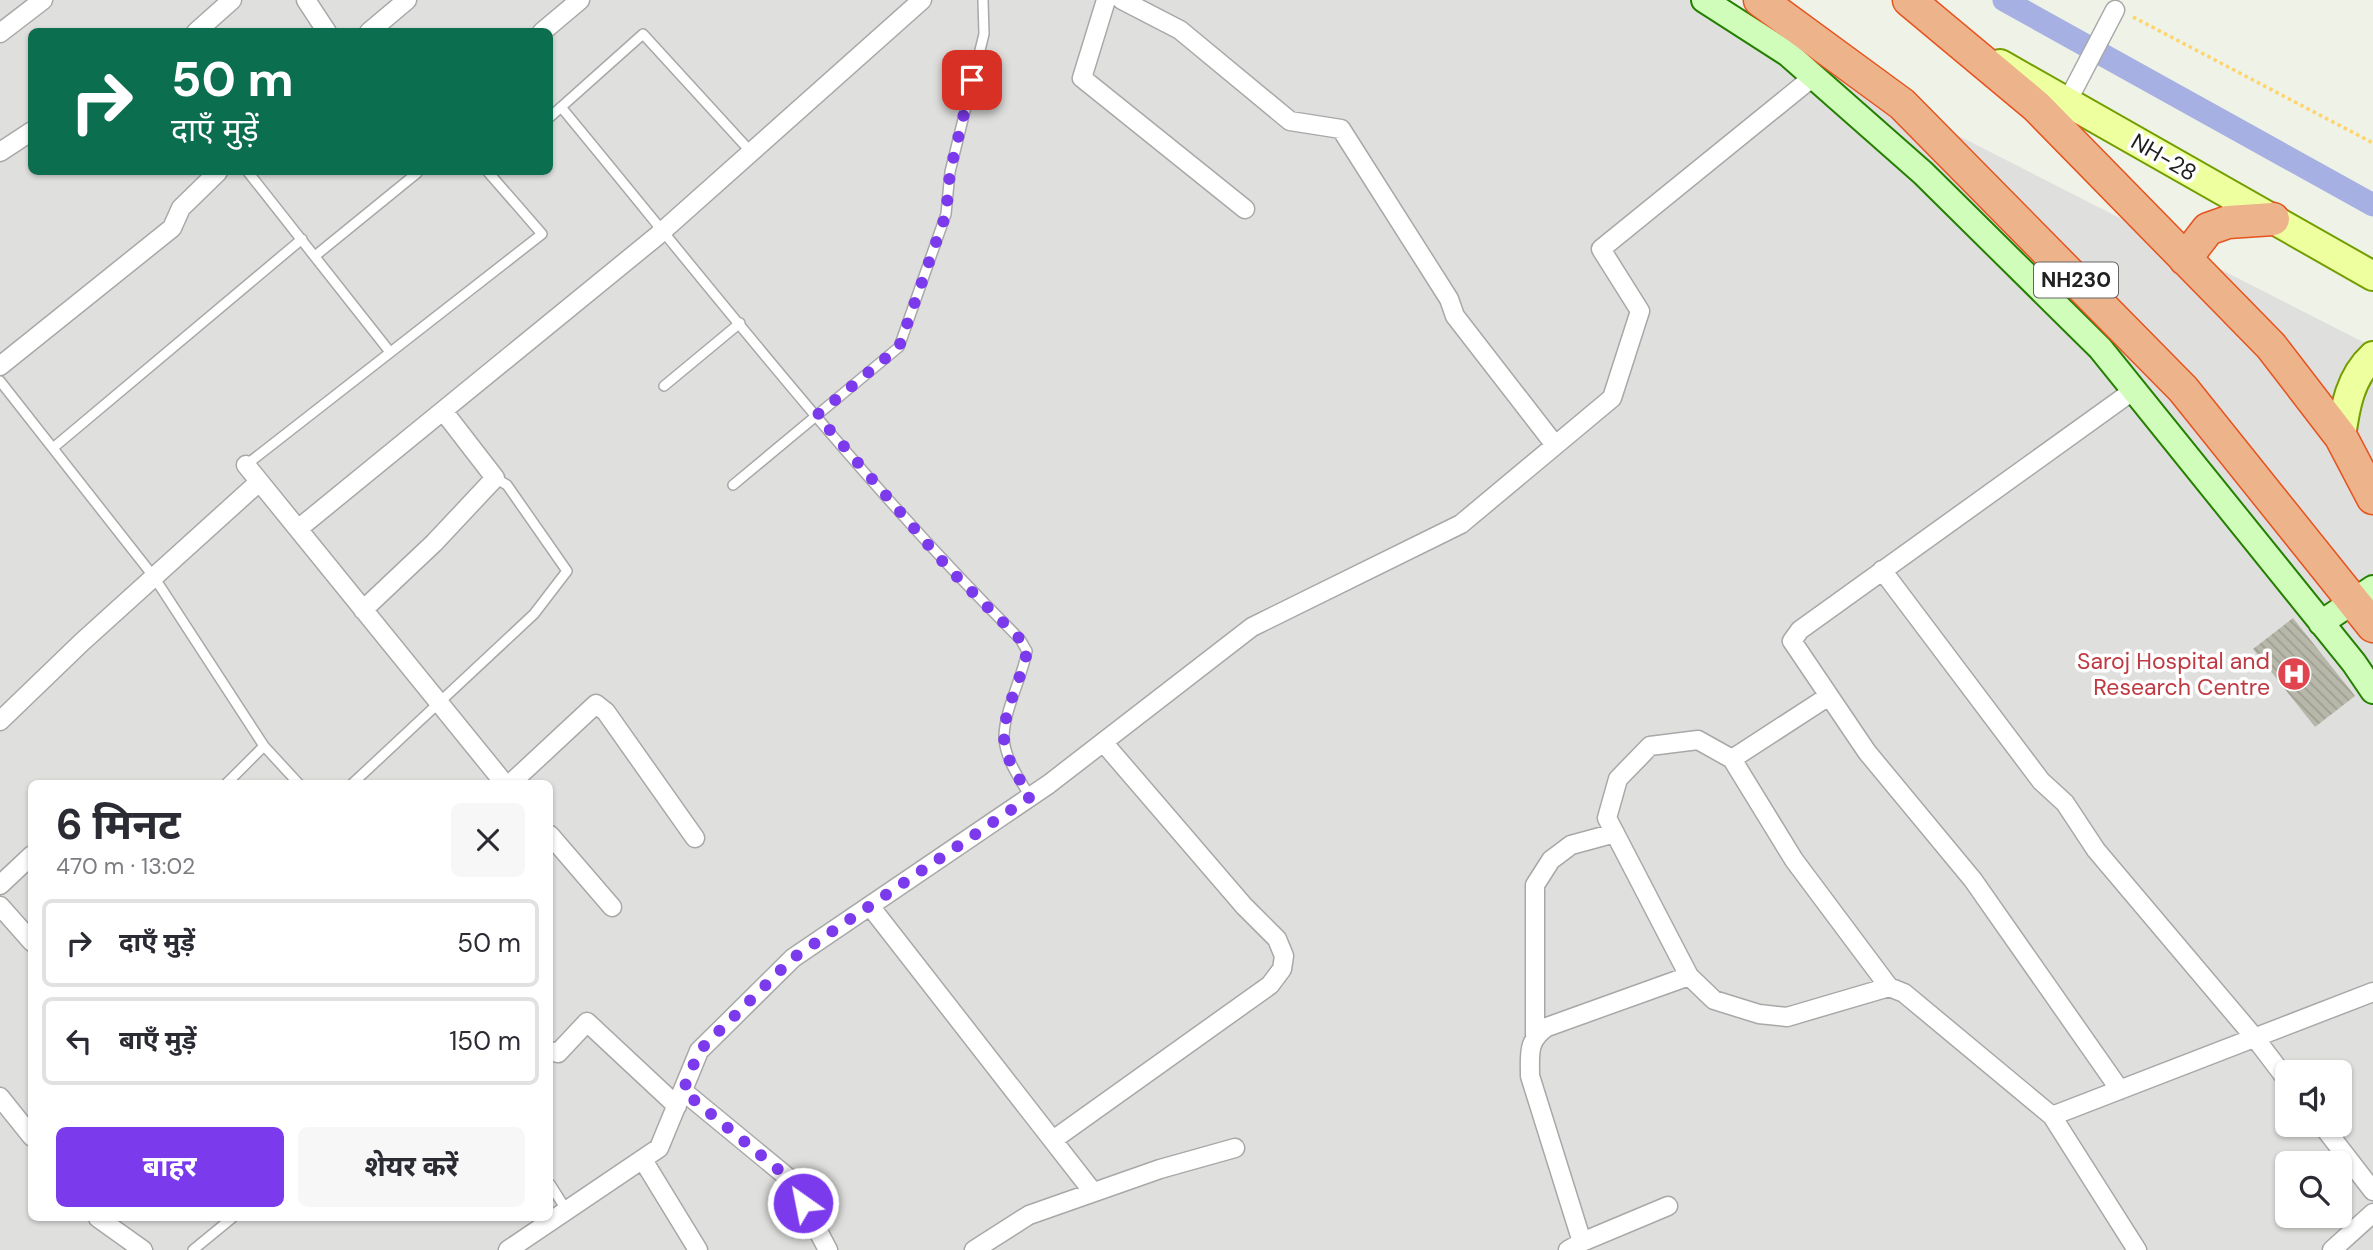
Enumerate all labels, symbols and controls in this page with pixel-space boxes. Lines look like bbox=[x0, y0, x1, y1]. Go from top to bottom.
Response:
text: 50 m bbox=[171, 47, 294, 111]
pin bbox=[942, 50, 1002, 110]
icon: right bbox=[56, 56, 147, 147]
icon: arrive bbox=[953, 61, 991, 99]
text: दाएँ मुड़ें bbox=[171, 109, 259, 151]
street label: NH-28 bbox=[2126, 126, 2202, 188]
road number: NH230 bbox=[2034, 262, 2118, 298]
place label: Saroj Hospital and Research Centre bbox=[2077, 646, 2270, 702]
hospital icon: Saroj Hospital and Research Centre bbox=[2275, 655, 2313, 693]
text: 6 मिनट bbox=[56, 797, 181, 852]
button: close bbox=[451, 803, 525, 877]
text: 470 m · 13:02 bbox=[56, 851, 195, 881]
icon: right bbox=[60, 924, 98, 962]
text: दाएँ मुड़ें bbox=[119, 925, 195, 959]
text: 50 m bbox=[457, 926, 521, 960]
icon: left bbox=[60, 1022, 98, 1060]
text: बाएँ मुड़ें bbox=[119, 1023, 196, 1057]
text: 150 m bbox=[449, 1024, 521, 1058]
map controls bbox=[2275, 1060, 2352, 1228]
button: sound bbox=[2275, 1060, 2352, 1137]
button: बाहर bbox=[56, 1127, 284, 1207]
button: शेयर करें bbox=[298, 1127, 525, 1207]
button: search bbox=[2275, 1151, 2352, 1228]
position arrow bbox=[766, 1166, 840, 1240]

